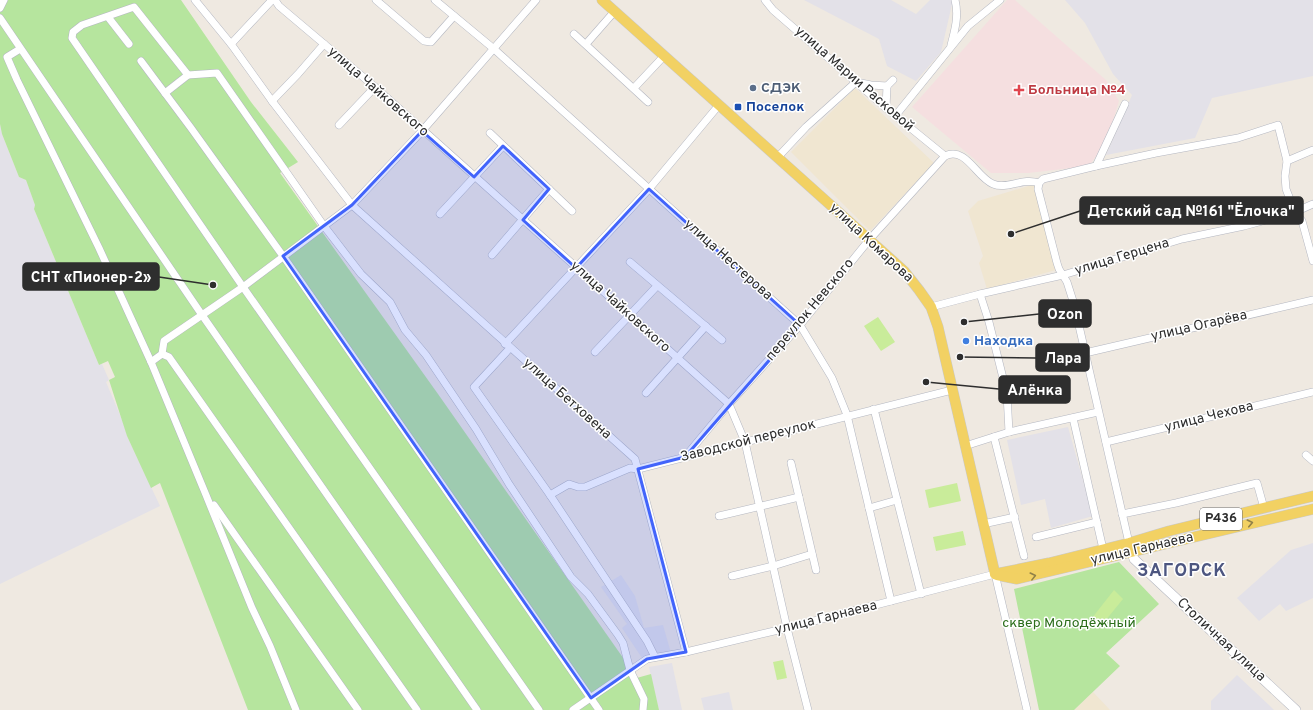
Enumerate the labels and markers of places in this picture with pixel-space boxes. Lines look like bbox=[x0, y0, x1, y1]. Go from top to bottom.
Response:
place label: СДЭК bbox=[761, 80, 801, 97]
place label: Больница №4 bbox=[1028, 82, 1126, 99]
marker: СДЭК bbox=[748, 83, 758, 93]
marker: Больница №4 bbox=[1013, 84, 1025, 96]
place label: Поселок bbox=[746, 99, 805, 116]
marker: Поселок bbox=[733, 102, 743, 112]
callout: Детский сад №161 "Ёлочка" bbox=[1080, 197, 1303, 224]
callout: СНТ «Пионер-2» bbox=[23, 263, 159, 290]
callout: Ozon bbox=[1039, 300, 1091, 327]
place label: Находка bbox=[974, 333, 1033, 350]
marker: Находка bbox=[961, 336, 971, 346]
callout: Лара bbox=[1036, 344, 1089, 371]
callout: Алёнка bbox=[999, 376, 1070, 403]

